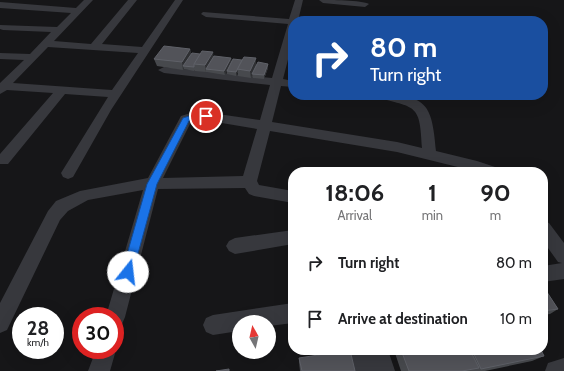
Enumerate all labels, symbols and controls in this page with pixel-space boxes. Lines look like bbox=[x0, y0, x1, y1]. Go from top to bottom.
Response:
text: 80 m bbox=[370, 30, 437, 64]
icon: right bbox=[304, 32, 356, 84]
text: Turn right bbox=[370, 64, 441, 86]
pin bbox=[189, 99, 223, 133]
icon: arrive bbox=[195, 105, 217, 127]
text: 18:06 bbox=[325, 178, 384, 207]
text: 1 bbox=[428, 178, 437, 207]
text: 90 bbox=[480, 178, 511, 207]
text: Arrival bbox=[338, 207, 372, 223]
text: min bbox=[422, 207, 443, 223]
text: m bbox=[490, 207, 501, 223]
position arrow bbox=[107, 251, 149, 293]
icon: right bbox=[304, 252, 326, 274]
text: Turn right bbox=[338, 254, 399, 272]
text: 80 m bbox=[496, 254, 532, 272]
speed limit sign: 30 bbox=[72, 307, 124, 359]
icon: arrive bbox=[304, 308, 326, 330]
text: Arrive at destination bbox=[338, 310, 468, 328]
text: 10 m bbox=[500, 310, 532, 328]
north arrow bbox=[232, 315, 276, 359]
map controls bbox=[232, 315, 276, 359]
text: 28 bbox=[27, 316, 49, 340]
text: km/h bbox=[27, 336, 49, 349]

